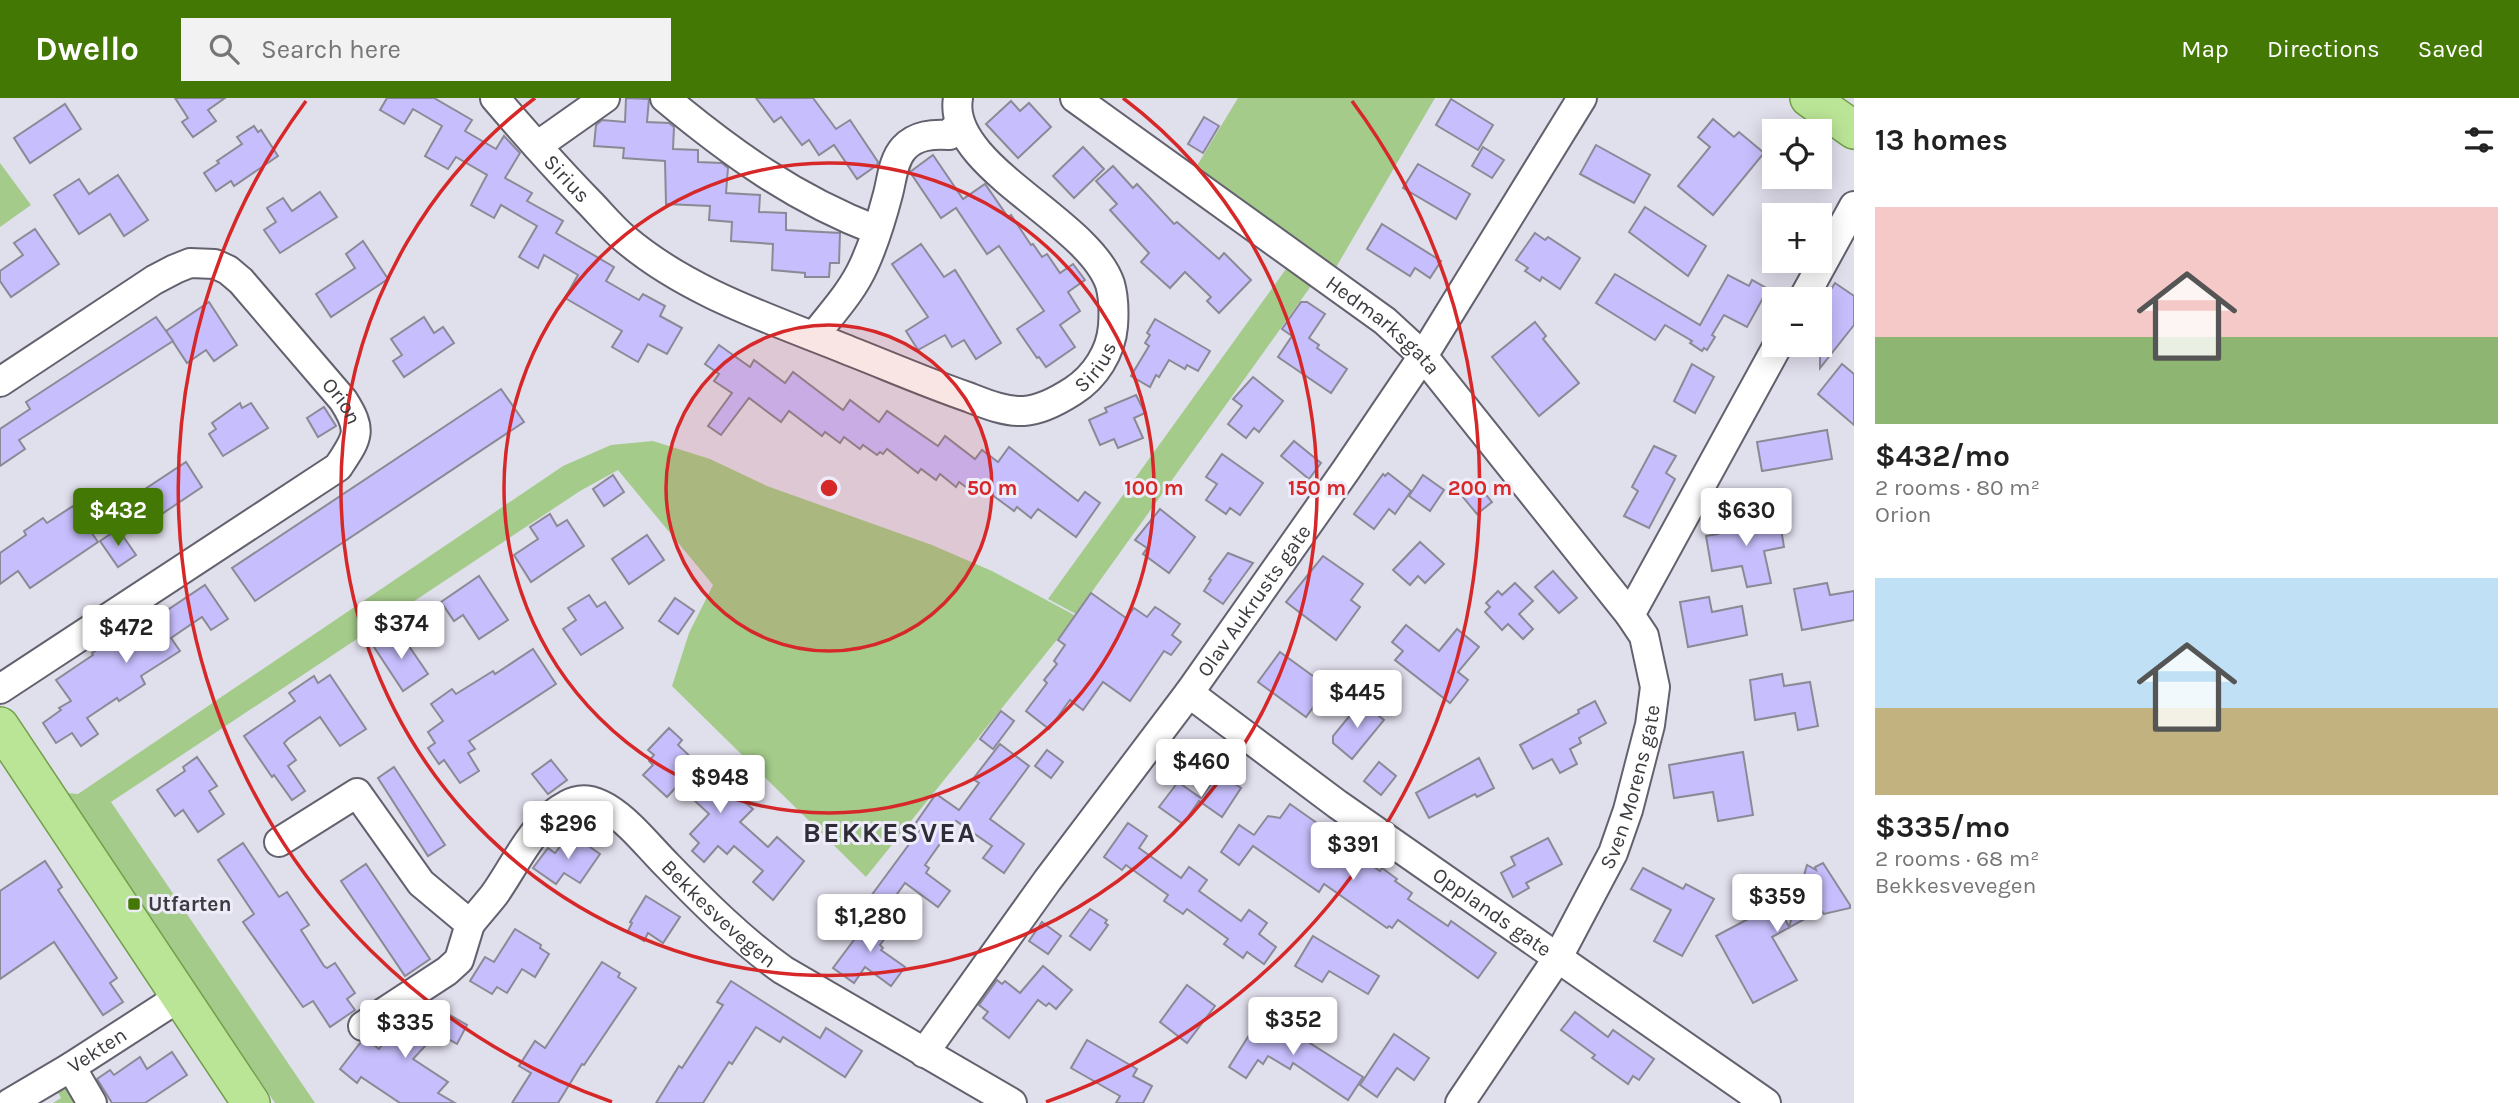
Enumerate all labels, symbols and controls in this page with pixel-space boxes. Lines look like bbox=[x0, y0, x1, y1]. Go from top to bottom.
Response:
search box bbox=[181, 18, 671, 81]
text: Dwello bbox=[35, 30, 139, 68]
icon: search bbox=[205, 30, 243, 68]
text: Search here bbox=[261, 34, 401, 65]
text: Map bbox=[2181, 35, 2229, 63]
text: Directions bbox=[2267, 35, 2380, 63]
text: Saved bbox=[2418, 35, 2484, 63]
map controls bbox=[1762, 119, 1832, 357]
button: locate bbox=[1762, 119, 1832, 189]
icon: filters bbox=[2460, 121, 2498, 159]
text: 13 homes bbox=[1875, 122, 2008, 158]
street label: Sirius bbox=[539, 150, 595, 208]
button: + bbox=[1762, 203, 1832, 273]
icon: home bbox=[2124, 253, 2250, 379]
street label: Hedmarksgata bbox=[1321, 270, 1445, 379]
button: − bbox=[1762, 287, 1832, 357]
street label: Sirius bbox=[1070, 339, 1121, 397]
street label: Orion bbox=[317, 373, 366, 428]
text: $432/mo bbox=[1875, 438, 2010, 474]
text: 2 rooms · 80 m² bbox=[1875, 474, 2040, 501]
centre of rings bbox=[817, 476, 841, 500]
text: 50 m bbox=[967, 476, 1017, 500]
text: 100 m bbox=[1124, 476, 1184, 500]
text: 150 m bbox=[1288, 476, 1346, 500]
text: 200 m bbox=[1448, 476, 1512, 500]
pin: $432 bbox=[77, 489, 159, 548]
pin: $630 bbox=[1705, 489, 1787, 548]
text: $432 bbox=[89, 497, 147, 524]
text: $630 bbox=[1717, 497, 1775, 524]
text: Orion bbox=[1875, 501, 1931, 528]
street label: Olav Aukrusts gate bbox=[1192, 520, 1316, 681]
pin: $374 bbox=[360, 602, 442, 661]
pin: $472 bbox=[85, 606, 167, 665]
text: $374 bbox=[373, 610, 429, 637]
text: $472 bbox=[99, 614, 153, 641]
icon: home bbox=[2124, 624, 2250, 750]
pin: $445 bbox=[1316, 670, 1398, 730]
text: $445 bbox=[1329, 679, 1385, 706]
street label: Sven Morens gate bbox=[1595, 703, 1665, 873]
pin: $460 bbox=[1160, 740, 1242, 799]
text: $460 bbox=[1172, 748, 1230, 775]
pin: $948 bbox=[679, 756, 761, 815]
text: $948 bbox=[691, 764, 749, 791]
pin: $296 bbox=[527, 802, 609, 861]
text: $335/mo bbox=[1875, 809, 2010, 845]
text: $296 bbox=[539, 810, 597, 837]
district label: BEKKESVEA bbox=[803, 816, 977, 849]
pin: $391 bbox=[1312, 822, 1394, 882]
text: $391 bbox=[1327, 831, 1379, 858]
text: 2 rooms · 68 m² bbox=[1875, 845, 2039, 872]
street label: Bekkesvevegen bbox=[657, 855, 781, 973]
street label: Opplands gate bbox=[1428, 863, 1556, 962]
text: Bekkesvevegen bbox=[1875, 872, 2036, 899]
pin: $359 bbox=[1736, 874, 1818, 934]
text: $359 bbox=[1748, 883, 1806, 910]
place label: Utfarten bbox=[148, 892, 232, 916]
pin: $1,280 bbox=[813, 894, 927, 954]
marker: Utfarten bbox=[126, 896, 142, 912]
text: $1,280 bbox=[833, 903, 907, 930]
pin: $352 bbox=[1252, 998, 1334, 1057]
pin: $335 bbox=[364, 1000, 446, 1060]
text: $352 bbox=[1264, 1006, 1322, 1033]
text: $335 bbox=[376, 1009, 434, 1036]
street label: Vekten bbox=[63, 1022, 131, 1078]

